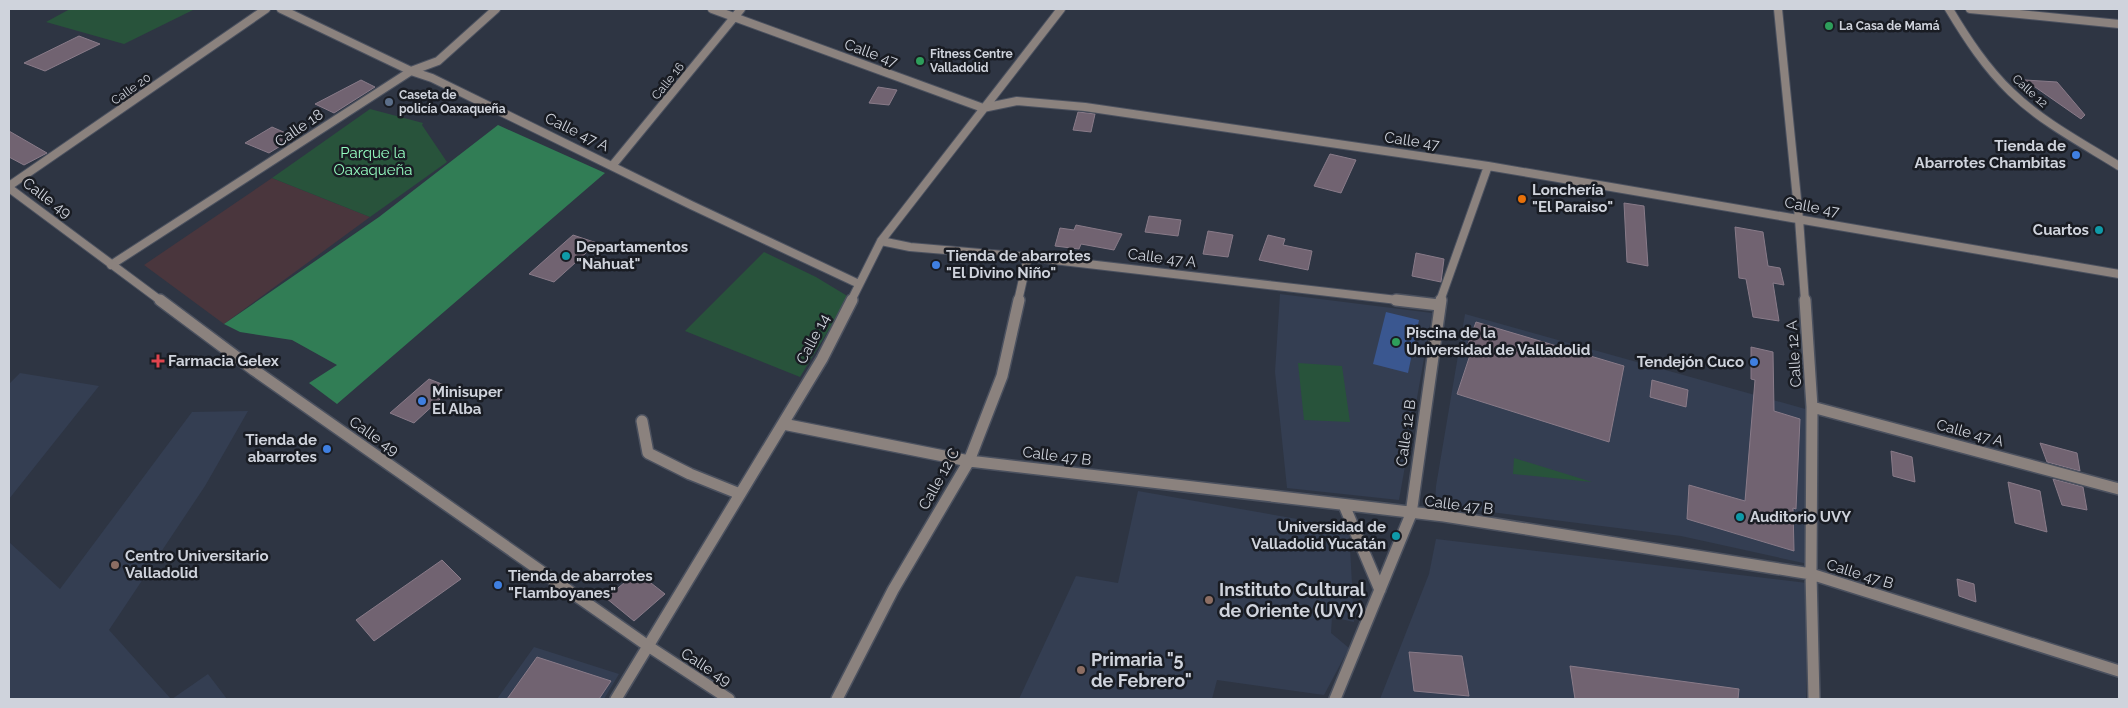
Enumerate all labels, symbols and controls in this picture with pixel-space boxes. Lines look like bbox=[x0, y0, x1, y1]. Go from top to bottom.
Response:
place label: La Casa de Mamá bbox=[1839, 19, 1940, 33]
marker: La Casa de Mamá bbox=[1823, 20, 1835, 32]
street label: Calle 47 bbox=[842, 35, 900, 71]
place label: Fitness Centre Valladolid bbox=[930, 47, 1013, 75]
marker: Fitness Centre Valladolid bbox=[914, 55, 926, 67]
street label: Calle 16 bbox=[649, 60, 687, 102]
street label: Calle 20 bbox=[109, 70, 153, 108]
street label: Calle 12 bbox=[2009, 71, 2051, 111]
place label: Caseta de policía Oaxaqueña bbox=[399, 88, 506, 116]
marker: Caseta de policía Oaxaqueña bbox=[383, 96, 395, 108]
street label: Calle 18 bbox=[271, 105, 327, 151]
street label: Calle 47 A bbox=[542, 109, 612, 155]
street label: Calle 47 bbox=[1383, 128, 1441, 154]
place label: Tienda de Abarrotes Chambitas bbox=[1915, 137, 2066, 172]
park label: Parque la Oaxaqueña bbox=[334, 144, 412, 179]
marker: Tienda de Abarrotes Chambitas bbox=[2070, 149, 2082, 161]
street label: Calle 49 bbox=[19, 174, 75, 222]
place label: Lonchería "El Paraiso" bbox=[1532, 181, 1613, 216]
marker: Lonchería "El Paraiso" bbox=[1516, 193, 1528, 205]
street label: Calle 47 bbox=[1783, 193, 1841, 221]
place label: Cuartos bbox=[2033, 221, 2089, 239]
marker: Cuartos bbox=[2093, 224, 2105, 236]
place label: Departamentos "Nahuat" bbox=[576, 238, 688, 273]
street label: Calle 47 A bbox=[1127, 245, 1197, 271]
place label: Tienda de abarrotes "El Divino Niño" bbox=[946, 247, 1091, 282]
marker: Departamentos "Nahuat" bbox=[560, 250, 572, 262]
marker: Tienda de abarrotes "El Divino Niño" bbox=[930, 259, 942, 271]
street label: Calle 14 bbox=[792, 311, 834, 367]
street label: Calle 12 A bbox=[1783, 320, 1805, 388]
place label: Piscina de la Universidad de Valladolid bbox=[1406, 324, 1591, 359]
marker: Piscina de la Universidad de Valladolid bbox=[1390, 336, 1402, 348]
place label: Farmacia Gelex bbox=[168, 352, 279, 370]
place label: Tendejón Cuco bbox=[1637, 353, 1744, 371]
marker: Farmacia Gelex bbox=[152, 355, 164, 367]
marker: Tendejón Cuco bbox=[1748, 356, 1760, 368]
place label: Minisuper El Alba bbox=[432, 383, 503, 418]
marker: Minisuper El Alba bbox=[416, 395, 428, 407]
street label: Calle 12 B bbox=[1392, 398, 1420, 468]
street label: Calle 49 bbox=[346, 412, 402, 460]
street label: Calle 47 A bbox=[1934, 415, 2006, 451]
place label: Tienda de abarrotes bbox=[245, 431, 317, 466]
marker: Tienda de abarrotes bbox=[321, 443, 333, 455]
street label: Calle 47 B bbox=[1022, 443, 1092, 469]
street label: Calle 12 C bbox=[915, 445, 963, 513]
street label: Calle 47 B bbox=[1424, 492, 1494, 518]
place label: Auditorio UVY bbox=[1750, 508, 1851, 526]
marker: Auditorio UVY bbox=[1734, 511, 1746, 523]
place label: Universidad de Valladolid Yucatán bbox=[1251, 518, 1386, 553]
marker: Universidad de Valladolid Yucatán bbox=[1390, 530, 1402, 542]
place label: Centro Universitario Valladolid bbox=[125, 547, 269, 582]
street label: Calle 47 B bbox=[1824, 555, 1896, 593]
marker: Centro Universitario Valladolid bbox=[109, 559, 121, 571]
place label: Tienda de abarrotes "Flamboyanes" bbox=[508, 567, 653, 602]
marker: Tienda de abarrotes "Flamboyanes" bbox=[492, 579, 504, 591]
place label: Instituto Cultural de Oriente (UVY) bbox=[1219, 579, 1366, 621]
marker: Instituto Cultural de Oriente (UVY) bbox=[1203, 594, 1215, 606]
street label: Calle 49 bbox=[678, 644, 735, 690]
place label: Primaria "5 de Febrero" bbox=[1091, 649, 1192, 691]
marker: Primaria "5 de Febrero" bbox=[1075, 664, 1087, 676]

